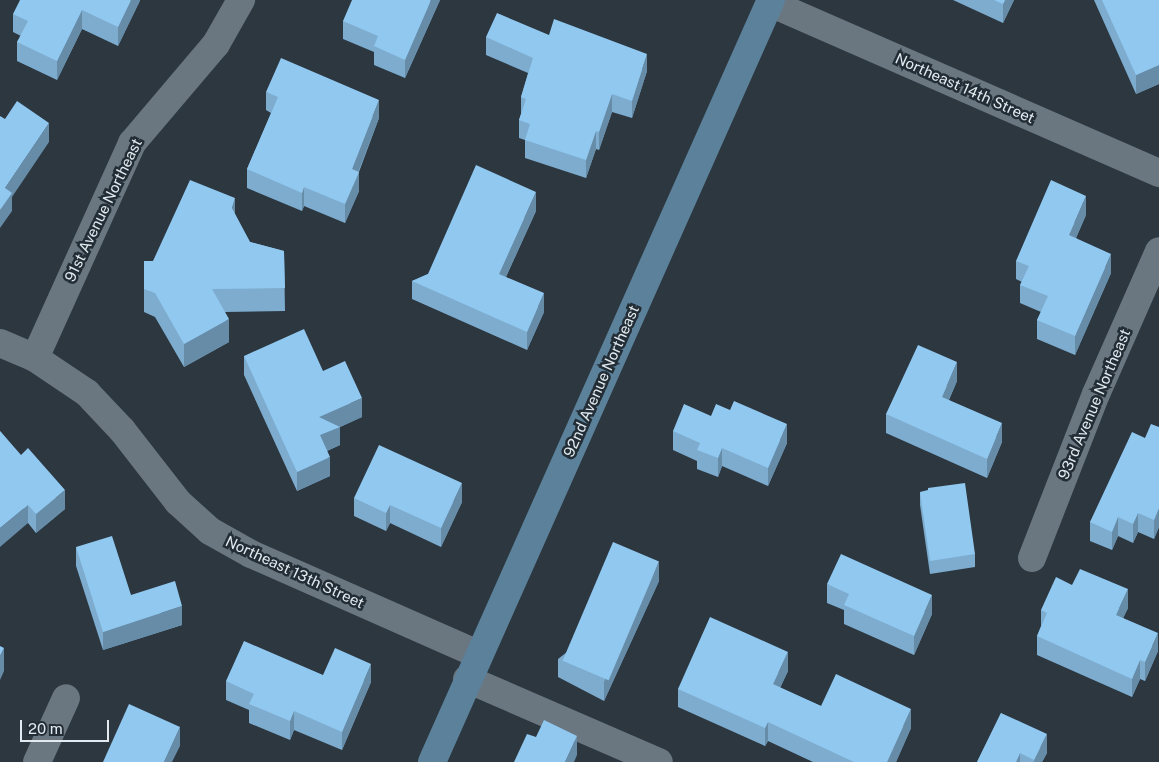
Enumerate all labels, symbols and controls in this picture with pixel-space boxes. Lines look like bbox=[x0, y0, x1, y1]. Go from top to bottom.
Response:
street label: Northeast 14th Street bbox=[892, 49, 1038, 127]
street label: 91st Avenue Northeast bbox=[60, 135, 146, 285]
street label: 92nd Avenue Northeast bbox=[559, 302, 643, 460]
street label: 93rd Avenue Northeast bbox=[1054, 326, 1134, 482]
street label: Northeast 13th Street bbox=[223, 532, 367, 612]
scale bar bbox=[22, 710, 111, 742]
text: 20 m bbox=[28, 720, 63, 737]

